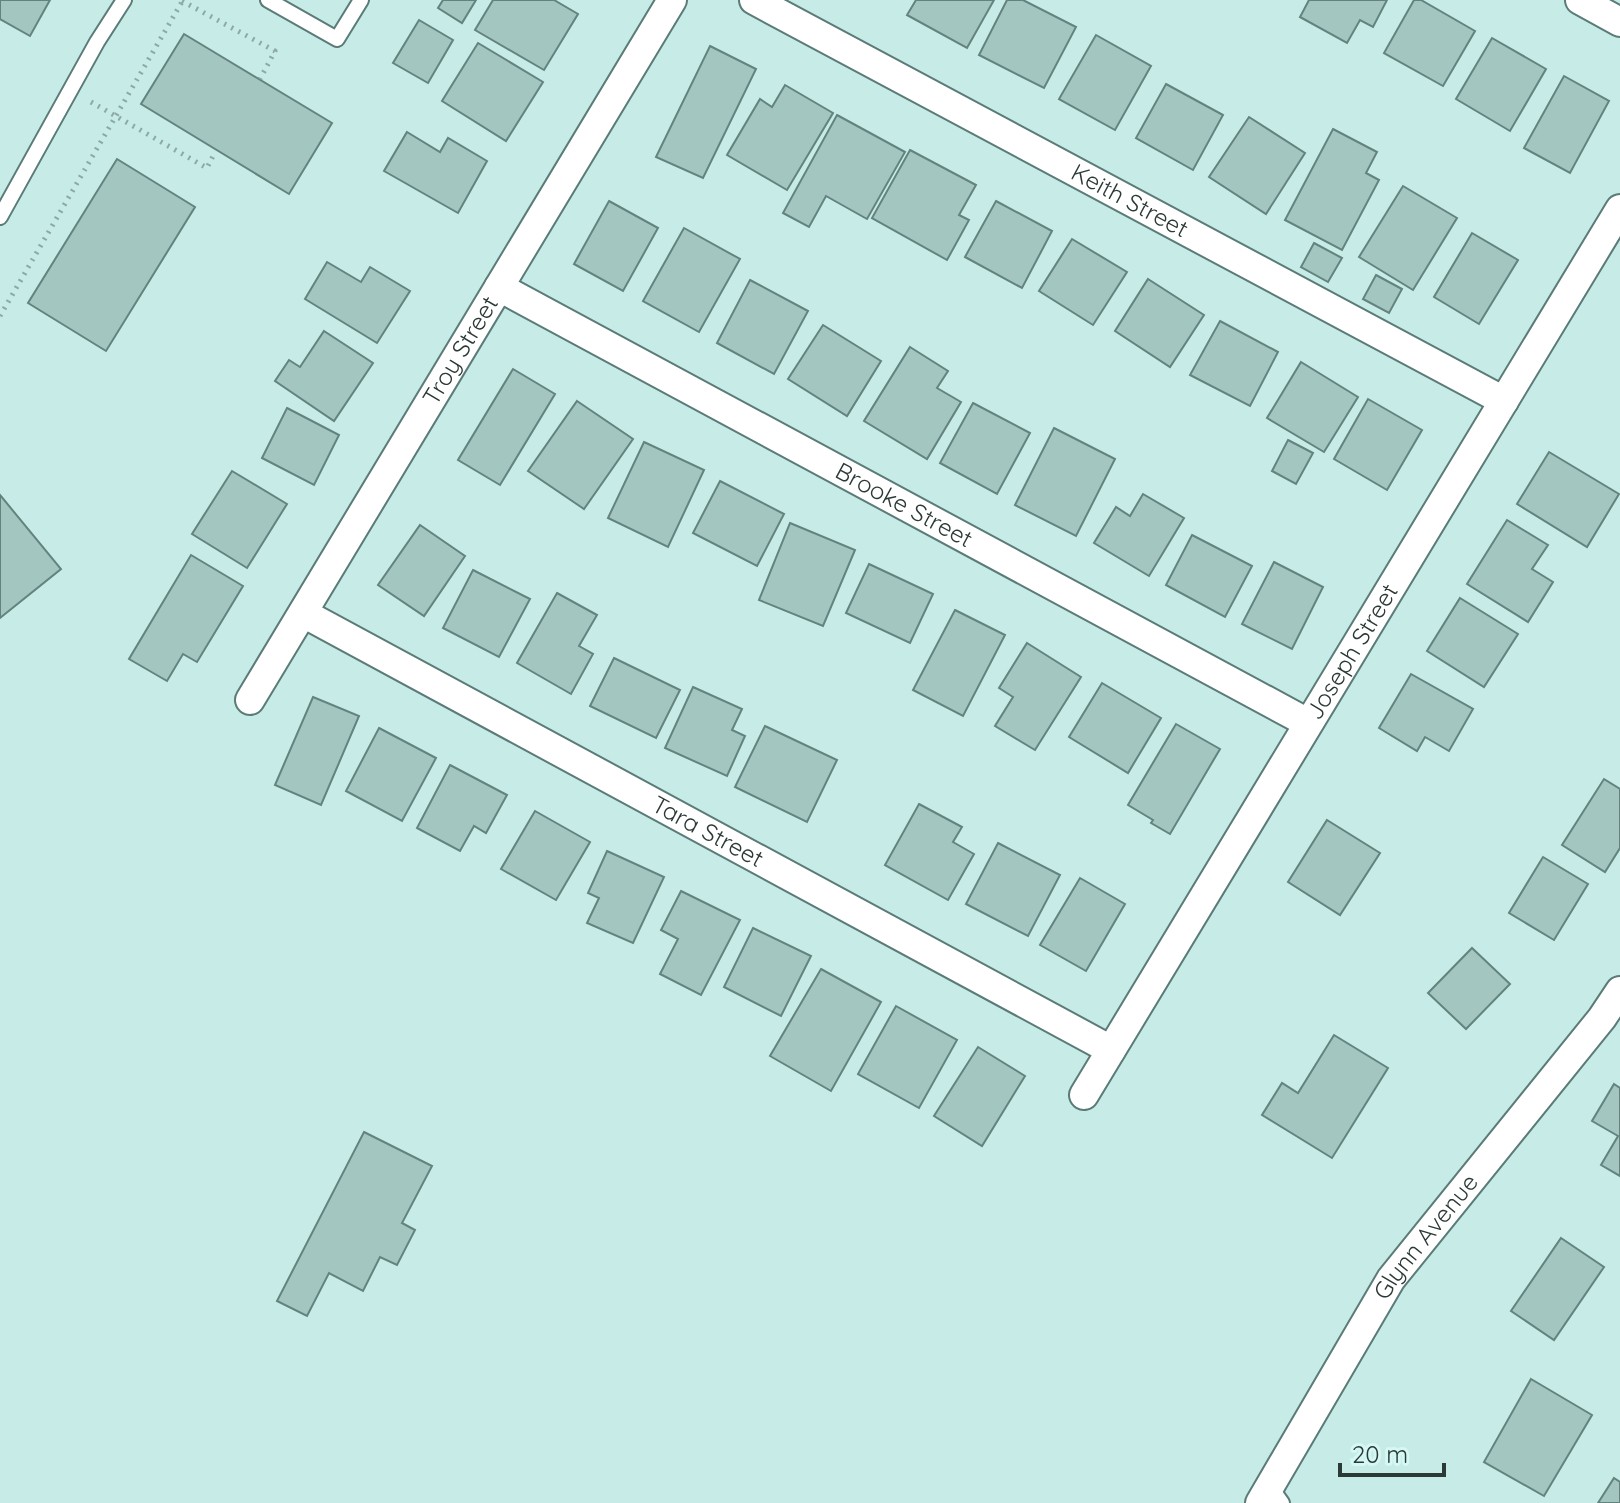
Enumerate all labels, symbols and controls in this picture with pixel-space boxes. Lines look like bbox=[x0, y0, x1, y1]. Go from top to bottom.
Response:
street label: Keith Street bbox=[1066, 156, 1194, 243]
street label: Troy Street bbox=[415, 290, 504, 410]
street label: Brooke Street bbox=[831, 455, 978, 553]
street label: Joseph Street bbox=[1299, 578, 1404, 725]
street label: Tara Street bbox=[647, 789, 769, 873]
street label: Glynn Avenue bbox=[1366, 1167, 1484, 1305]
scale bar bbox=[1340, 1427, 1444, 1477]
text: 20 m bbox=[1352, 1439, 1408, 1469]

